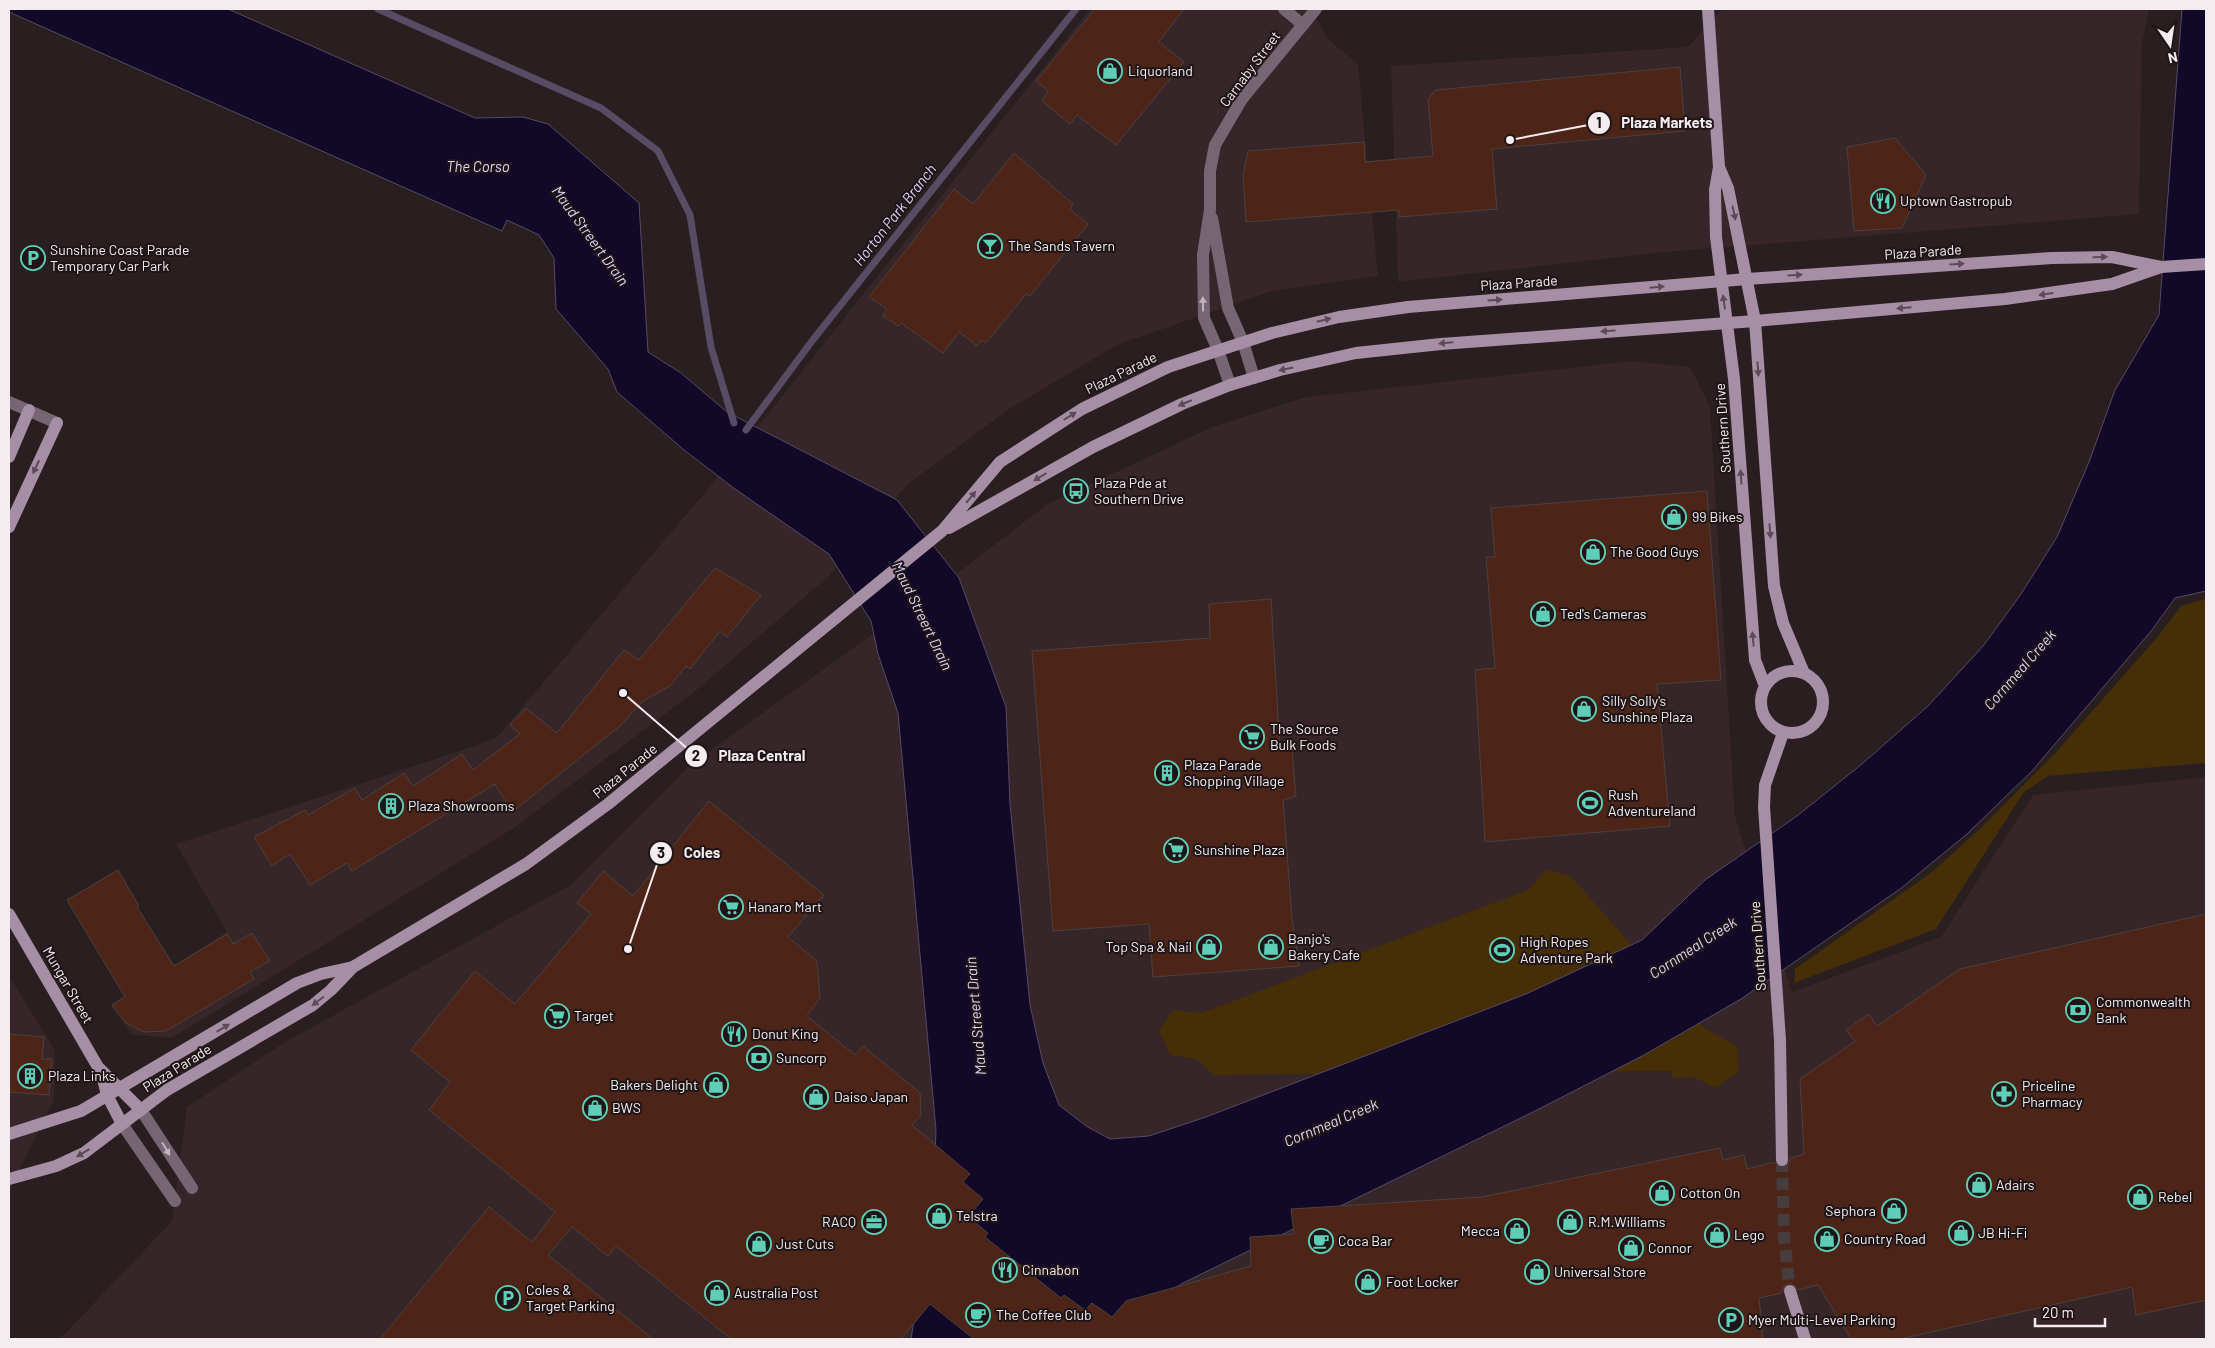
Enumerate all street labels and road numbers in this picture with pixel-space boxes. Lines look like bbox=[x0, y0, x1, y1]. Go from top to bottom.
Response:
street label: Carnaby Street bbox=[1216, 28, 1284, 110]
street label: Plaza Parade bbox=[1884, 240, 1962, 263]
street label: Plaza Parade bbox=[1480, 271, 1558, 294]
street label: Plaza Parade bbox=[1082, 348, 1159, 397]
street label: Southern Drive bbox=[1711, 383, 1734, 473]
street label: Plaza Parade bbox=[589, 740, 660, 802]
street label: Southern Drive bbox=[1746, 901, 1769, 991]
street label: Mungar Street bbox=[40, 943, 97, 1026]
street label: Plaza Parade bbox=[139, 1040, 214, 1095]

